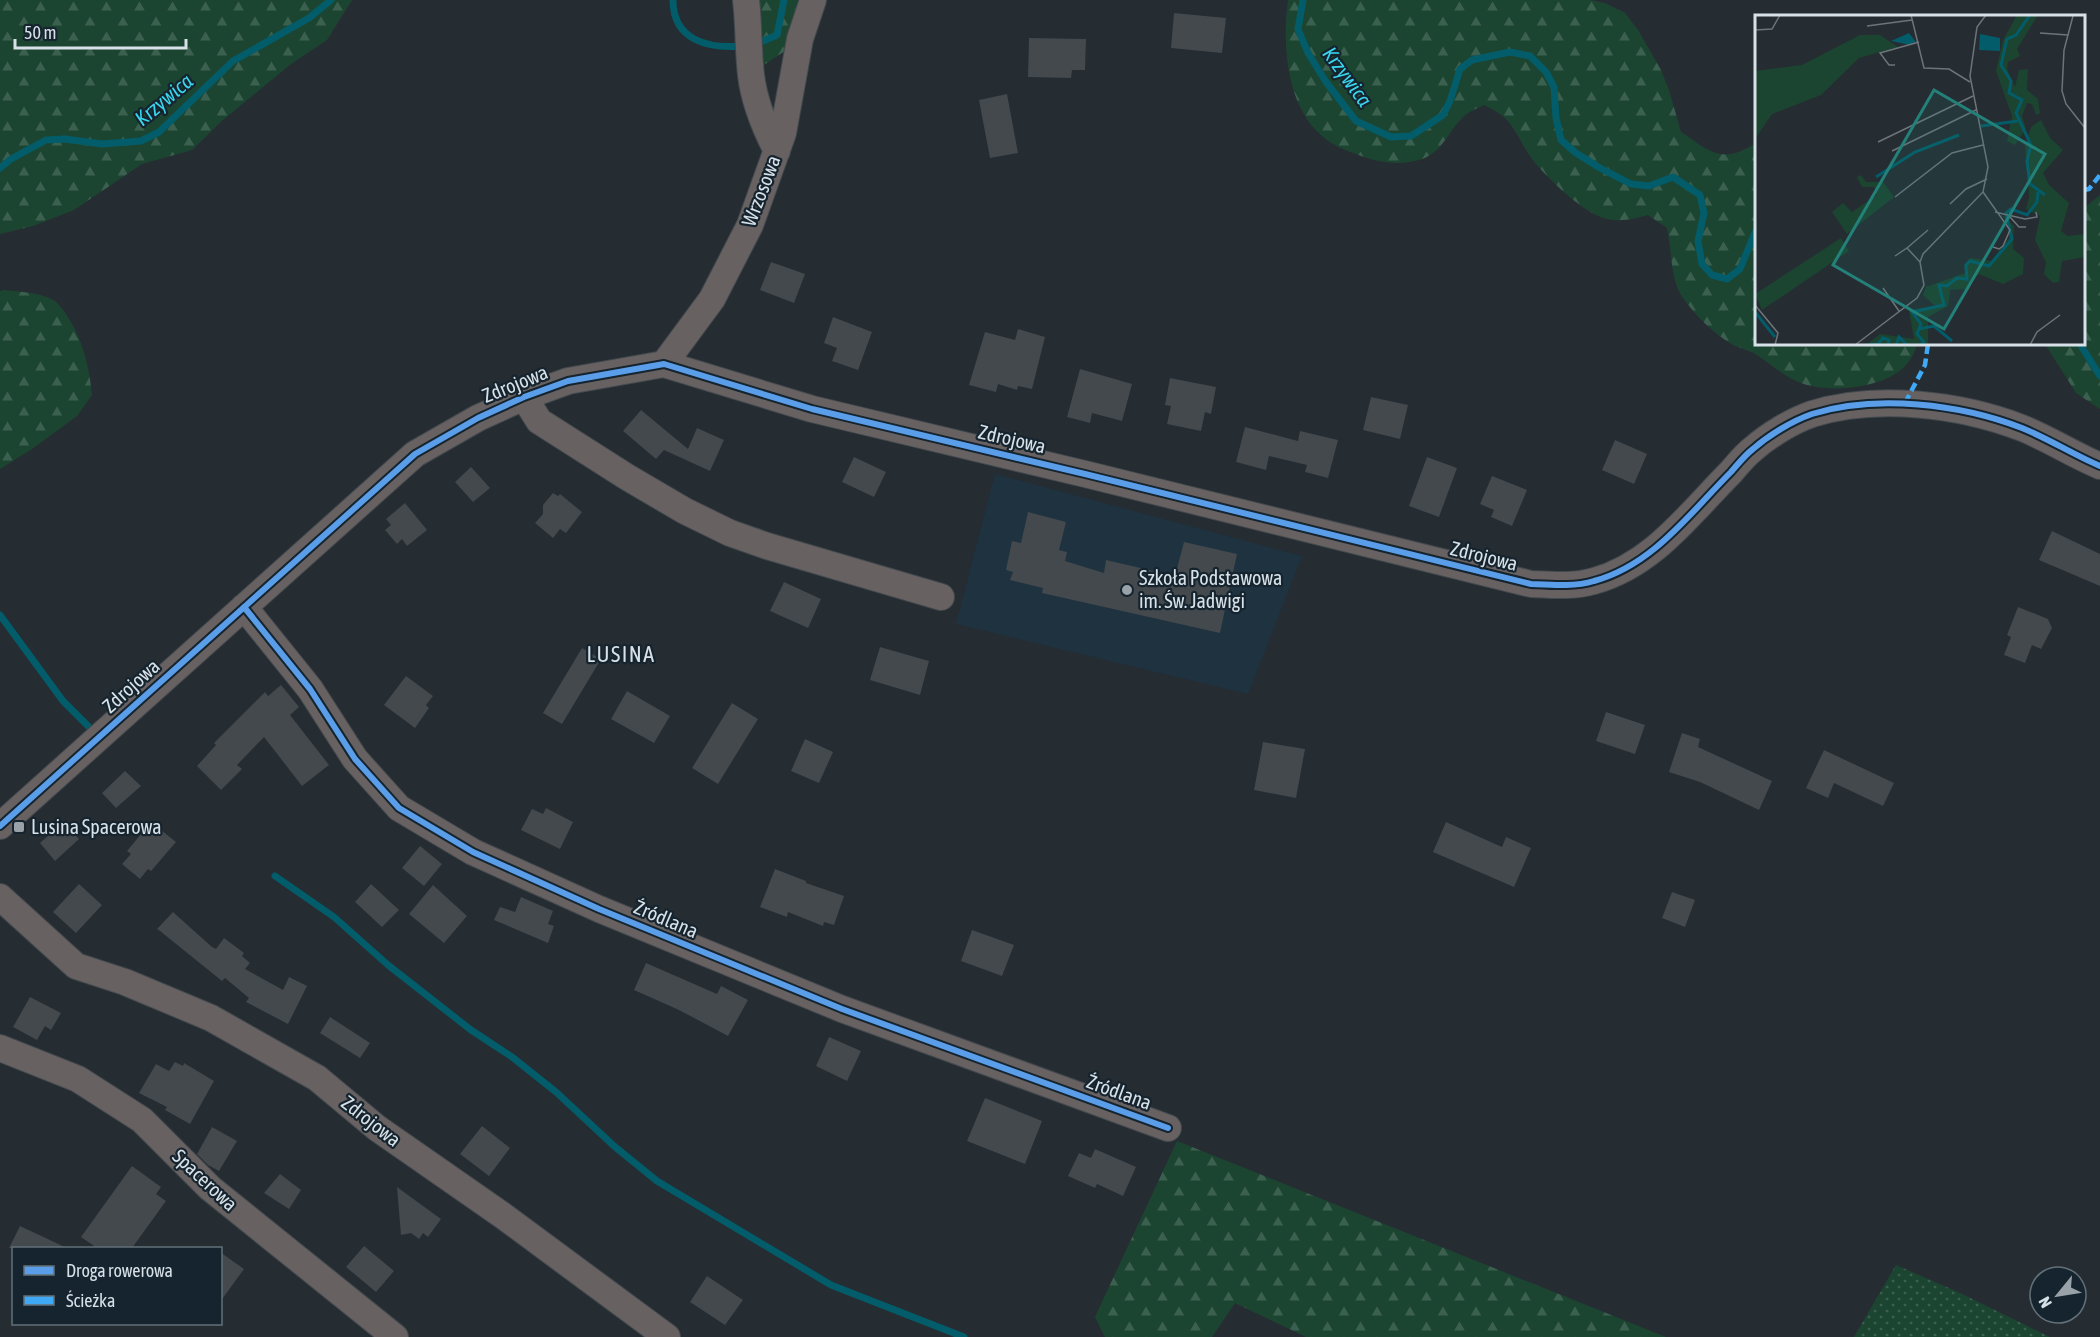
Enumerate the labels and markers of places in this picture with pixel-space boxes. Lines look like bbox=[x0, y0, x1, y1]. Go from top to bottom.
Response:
place label: Szkoła Podstawowa im. Św. Jadwigi bbox=[1139, 566, 1282, 612]
marker: Szkoła Podstawowa im. Św. Jadwigi bbox=[1120, 583, 1134, 597]
place label: Lusina Spacerowa bbox=[31, 815, 162, 838]
marker: Lusina Spacerowa bbox=[12, 820, 26, 834]

